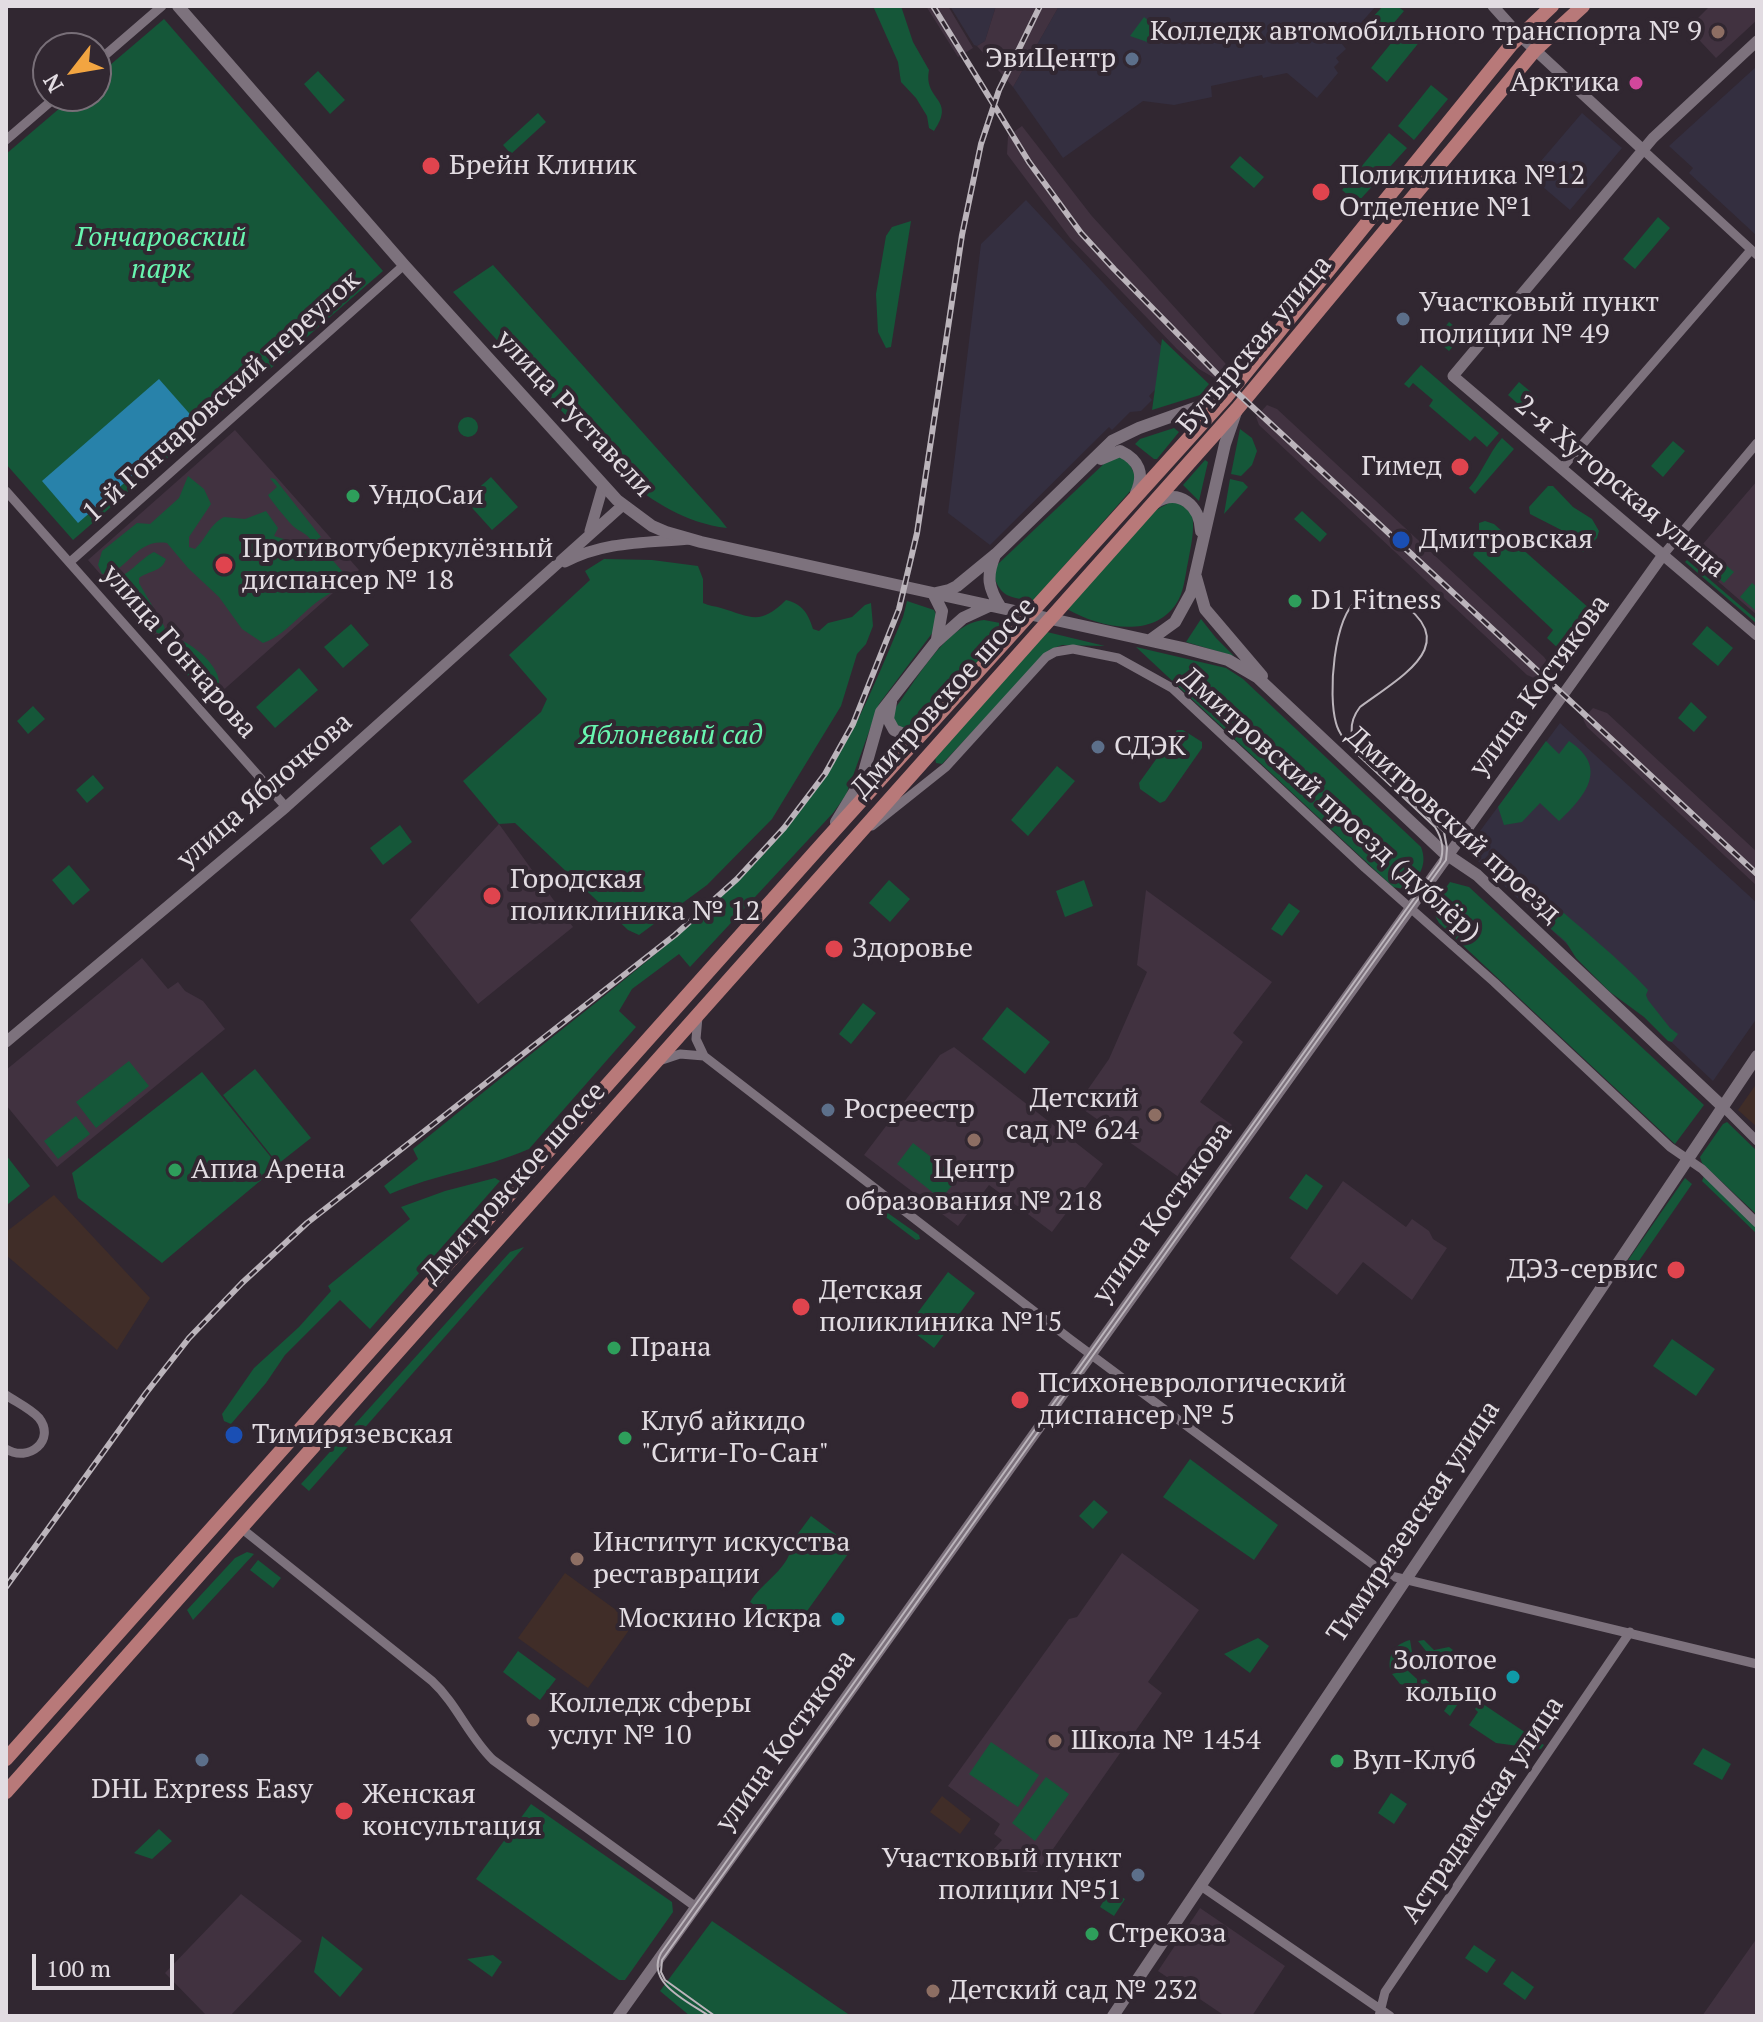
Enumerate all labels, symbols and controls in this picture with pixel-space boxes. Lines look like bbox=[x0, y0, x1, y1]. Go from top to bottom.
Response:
place label: Колледж автомобильного транспорта № 9 bbox=[1150, 15, 1702, 49]
marker: Колледж автомобильного транспорта № 9 bbox=[1709, 23, 1727, 41]
north arrow bbox=[32, 32, 112, 112]
place label: ЭвиЦентр bbox=[985, 42, 1116, 76]
marker: ЭвиЦентр bbox=[1123, 50, 1141, 68]
place label: Арктика bbox=[1510, 66, 1620, 100]
text: N bbox=[36, 69, 69, 98]
marker: Арктика bbox=[1627, 74, 1645, 92]
place label: Брейн Клиник bbox=[449, 149, 637, 183]
marker: Брейн Клиник bbox=[420, 155, 442, 177]
place label: Поликлиника №12 Отделение №1 bbox=[1339, 159, 1586, 225]
marker: Поликлиника №12 Отделение №1 bbox=[1310, 181, 1332, 203]
park label: Гончаровский парк bbox=[76, 221, 246, 287]
street label: Бутырская улица bbox=[1171, 249, 1339, 441]
street label: 1-й Гончаровский переулок bbox=[76, 264, 368, 530]
place label: Участковый пункт полиции № 49 bbox=[1419, 286, 1659, 352]
marker: Участковый пункт полиции № 49 bbox=[1394, 310, 1412, 328]
street label: улица Руставели bbox=[488, 324, 660, 504]
street label: 2-я Хуторская улица bbox=[1507, 389, 1733, 585]
place label: Гимед bbox=[1361, 450, 1442, 484]
marker: Гимед bbox=[1449, 456, 1471, 478]
place label: УндоСаи bbox=[369, 479, 484, 513]
marker: УндоСаи bbox=[344, 487, 362, 505]
place label: Дмитровская bbox=[1419, 523, 1593, 557]
marker: Дмитровская bbox=[1390, 529, 1412, 551]
place label: Противотуберкулёзный диспансер № 18 bbox=[242, 532, 553, 598]
marker: Противотуберкулёзный диспансер № 18 bbox=[213, 554, 235, 576]
street label: улица Гончарова bbox=[94, 558, 264, 746]
place label: D1 Fitness bbox=[1311, 584, 1442, 618]
street label: улица Костякова bbox=[1463, 589, 1617, 783]
street label: Дмитровское шоссе bbox=[845, 591, 1043, 805]
marker: D1 Fitness bbox=[1286, 592, 1304, 610]
street label: Дмитровский проезд (дублёр) bbox=[1172, 661, 1488, 949]
street label: улица Яблочкова bbox=[170, 706, 360, 876]
park label: Яблоневый сад bbox=[579, 719, 763, 753]
street label: Дмитровский проезд bbox=[1338, 720, 1568, 930]
place label: СДЭК bbox=[1114, 730, 1186, 764]
marker: СДЭК bbox=[1089, 738, 1107, 756]
place label: Городская поликлиника № 12 bbox=[510, 863, 760, 929]
marker: Городская поликлиника № 12 bbox=[481, 885, 503, 907]
place label: Здоровье bbox=[852, 932, 973, 966]
marker: Здоровье bbox=[823, 938, 845, 960]
street label: Дмитровское шоссе bbox=[415, 1076, 613, 1290]
place label: Детский сад № 624 bbox=[1006, 1082, 1139, 1148]
place label: Росреестр bbox=[844, 1093, 975, 1127]
marker: Росреестр bbox=[819, 1101, 837, 1119]
marker: Детский сад № 624 bbox=[1146, 1106, 1164, 1124]
street label: улица Костякова bbox=[1086, 1116, 1240, 1310]
marker: Центр образования № 218 bbox=[965, 1131, 983, 1149]
place label: Апиа Арена bbox=[191, 1153, 346, 1187]
place label: Центр образования № 218 bbox=[845, 1153, 1103, 1219]
marker: Апиа Арена bbox=[166, 1161, 184, 1179]
place label: ДЭЗ-сервис bbox=[1507, 1253, 1658, 1287]
marker: ДЭЗ-сервис bbox=[1665, 1259, 1687, 1281]
place label: Детская поликлиника №15 bbox=[819, 1274, 1063, 1340]
marker: Детская поликлиника №15 bbox=[790, 1296, 812, 1318]
place label: Прана bbox=[630, 1331, 711, 1365]
marker: Прана bbox=[605, 1339, 623, 1357]
place label: Психоневрологический диспансер № 5 bbox=[1038, 1367, 1347, 1433]
marker: Психоневрологический диспансер № 5 bbox=[1009, 1389, 1031, 1411]
street label: Тимирязевская улица bbox=[1320, 1394, 1508, 1650]
place label: Клуб айкидо "Сити-Го-Сан" bbox=[641, 1405, 829, 1471]
place label: Тимирязевская bbox=[252, 1418, 453, 1452]
marker: Тимирязевская bbox=[223, 1424, 245, 1446]
marker: Клуб айкидо "Сити-Го-Сан" bbox=[616, 1429, 634, 1447]
place label: Институт искусства реставрации bbox=[593, 1526, 850, 1592]
marker: Институт искусства реставрации bbox=[568, 1550, 586, 1568]
place label: Москино Искра bbox=[619, 1602, 822, 1636]
marker: Москино Искра bbox=[829, 1610, 847, 1628]
street label: улица Костякова bbox=[709, 1644, 863, 1838]
place label: Золотое кольцо bbox=[1393, 1644, 1497, 1710]
marker: Золотое кольцо bbox=[1504, 1668, 1522, 1686]
place label: Колледж сферы услуг № 10 bbox=[549, 1687, 752, 1753]
street label: Астрадамская улица bbox=[1395, 1690, 1571, 1930]
marker: Колледж сферы услуг № 10 bbox=[524, 1711, 542, 1729]
place label: Школа № 1454 bbox=[1071, 1724, 1261, 1758]
marker: Школа № 1454 bbox=[1046, 1732, 1064, 1750]
place label: Вуп-Клуб bbox=[1353, 1744, 1476, 1778]
marker: DHL Express Easy bbox=[193, 1751, 211, 1769]
marker: Вуп-Клуб bbox=[1328, 1752, 1346, 1770]
place label: DHL Express Easy bbox=[91, 1773, 313, 1807]
place label: Женская консультация bbox=[362, 1778, 542, 1844]
marker: Женская консультация bbox=[333, 1800, 355, 1822]
place label: Участковый пункт полиции №51 bbox=[882, 1842, 1122, 1908]
marker: Участковый пункт полиции №51 bbox=[1129, 1866, 1147, 1884]
place label: Стрекоза bbox=[1108, 1917, 1227, 1951]
marker: Стрекоза bbox=[1083, 1925, 1101, 1943]
scale bar bbox=[36, 1938, 178, 1988]
text: 100 m bbox=[46, 1952, 111, 1984]
place label: Детский сад № 232 bbox=[949, 1974, 1198, 2008]
marker: Детский сад № 232 bbox=[924, 1982, 942, 2000]

